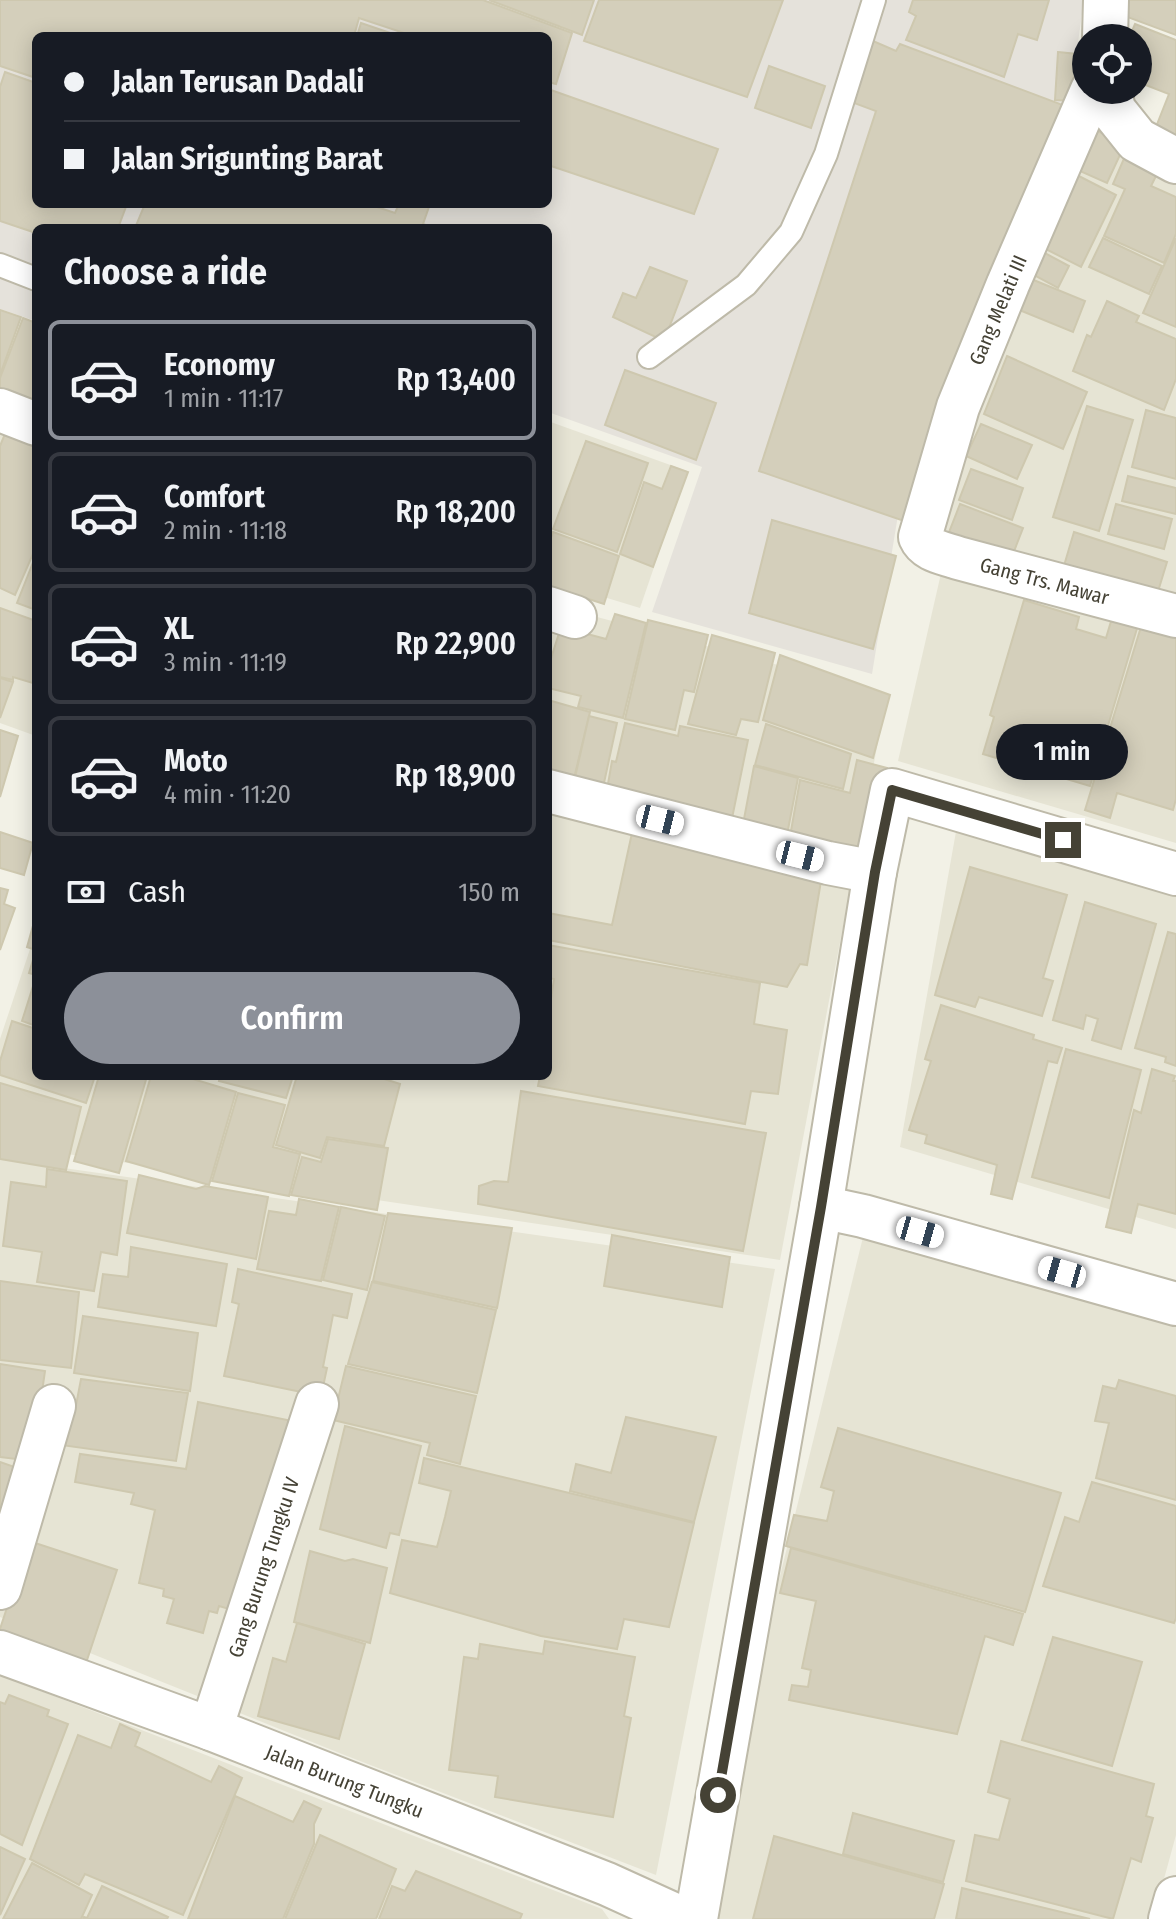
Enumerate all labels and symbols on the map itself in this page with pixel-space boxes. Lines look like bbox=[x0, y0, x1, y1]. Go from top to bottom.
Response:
street label: Gang Melati III bbox=[964, 251, 1032, 369]
street label: Gang Trs. Mawar bbox=[977, 552, 1112, 610]
callout: 1 min bbox=[997, 724, 1129, 780]
car bbox=[634, 803, 686, 837]
route end bbox=[1045, 822, 1081, 858]
car bbox=[774, 839, 826, 873]
car bbox=[894, 1214, 946, 1250]
car bbox=[1036, 1254, 1088, 1290]
street label: Gang Burung Tungku IV bbox=[223, 1473, 305, 1661]
street label: Jalan Burung Tungku bbox=[262, 1740, 427, 1823]
route start bbox=[700, 1777, 736, 1813]

